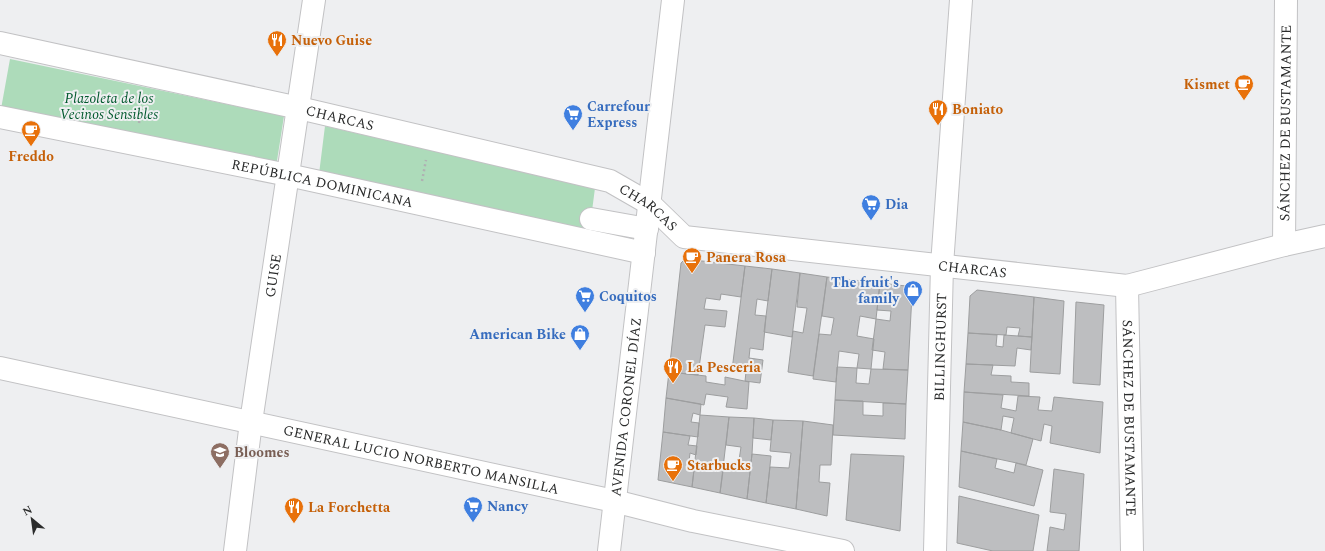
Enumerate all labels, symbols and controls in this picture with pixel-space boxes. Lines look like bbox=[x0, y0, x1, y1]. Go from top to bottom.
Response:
street label: SÁNCHEZ DE BUSTAMANTE bbox=[1274, 25, 1297, 221]
restaurant icon: Nuevo Guise bbox=[266, 29, 288, 57]
place label: Nuevo Guise bbox=[291, 30, 372, 51]
cafe icon: Kismet bbox=[1233, 73, 1255, 101]
place label: Kismet bbox=[1184, 74, 1231, 95]
park label: Plazoleta de los Vecinos Sensibles bbox=[60, 88, 158, 125]
place label: Carrefour Express bbox=[587, 96, 650, 133]
restaurant icon: Boniato bbox=[927, 98, 949, 126]
place label: Boniato bbox=[952, 99, 1004, 120]
street label: CHARCAS bbox=[304, 100, 376, 136]
supermarket icon: Carrefour Express bbox=[562, 103, 584, 131]
cafe icon: Freddo bbox=[20, 119, 42, 147]
place label: Freddo bbox=[8, 146, 54, 167]
street label: REPÚBLICA DOMINICANA bbox=[230, 154, 415, 213]
street label: CHARCAS bbox=[615, 178, 682, 236]
supermarket icon: Dia bbox=[860, 193, 882, 221]
place label: Dia bbox=[885, 194, 909, 215]
cafe icon: Panera Rosa bbox=[681, 246, 703, 274]
place label: Panera Rosa bbox=[706, 247, 787, 268]
street label: GUISE bbox=[260, 252, 287, 299]
street label: CHARCAS bbox=[937, 255, 1008, 284]
place label: The fruit's family bbox=[831, 272, 900, 309]
shop icon: The fruit's family bbox=[902, 279, 924, 307]
supermarket icon: Coquitos bbox=[574, 285, 596, 313]
place label: Coquitos bbox=[599, 286, 657, 307]
street label: BILLINGHURST bbox=[929, 293, 952, 401]
street label: AVENIDA CORONEL DÍAZ bbox=[605, 316, 647, 498]
street label: SÁNCHEZ DE BUSTAMANTE bbox=[1117, 319, 1141, 516]
shop icon: American Bike bbox=[569, 323, 591, 351]
place label: American Bike bbox=[469, 324, 566, 345]
restaurant icon: La Pesceria bbox=[662, 356, 684, 384]
place label: La Pesceria bbox=[687, 357, 761, 378]
street label: GENERAL LUCIO NORBERTO MANSILLA bbox=[281, 420, 561, 500]
school or university icon: Bloomes bbox=[209, 441, 231, 469]
place label: Bloomes bbox=[234, 442, 290, 463]
cafe icon: Starbucks bbox=[662, 454, 684, 482]
place label: Starbucks bbox=[687, 455, 751, 476]
supermarket icon: Nancy bbox=[462, 495, 484, 523]
restaurant icon: La Forchetta bbox=[283, 496, 305, 524]
place label: Nancy bbox=[487, 496, 529, 517]
place label: La Forchetta bbox=[308, 497, 391, 518]
north arrow bbox=[12, 499, 52, 539]
text: N bbox=[19, 501, 35, 520]

